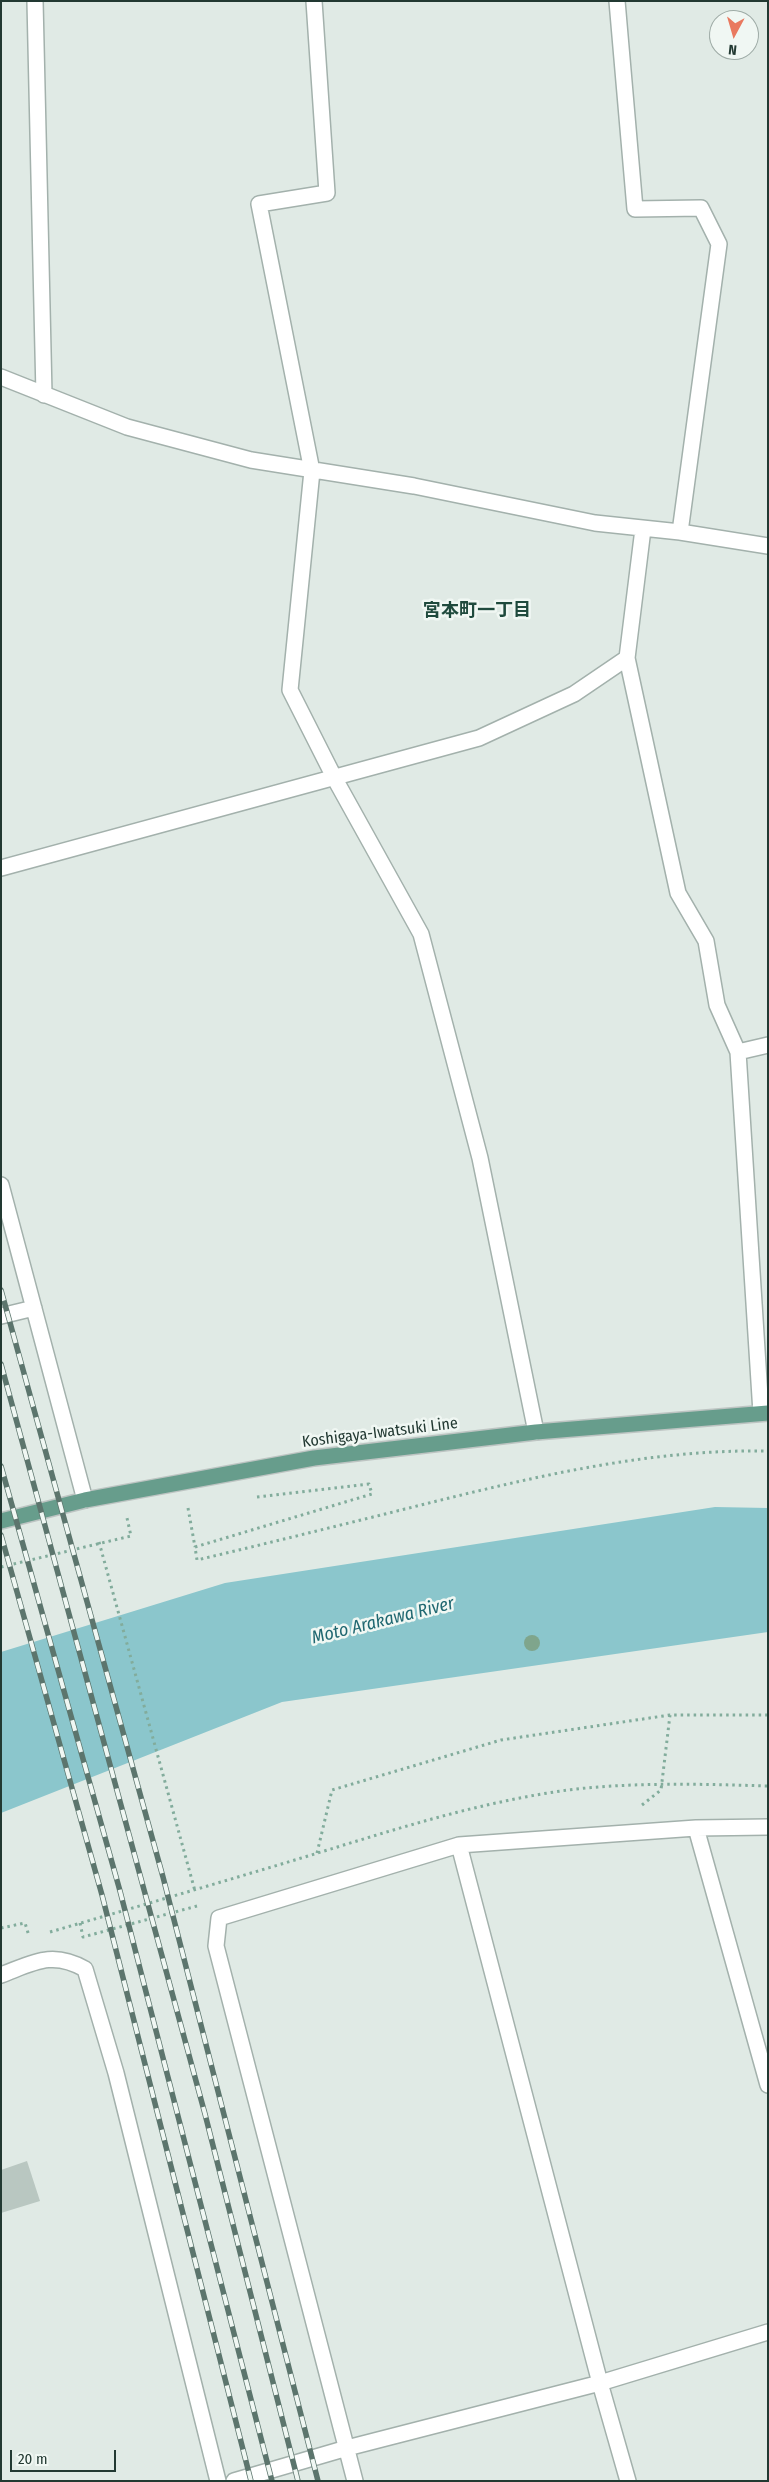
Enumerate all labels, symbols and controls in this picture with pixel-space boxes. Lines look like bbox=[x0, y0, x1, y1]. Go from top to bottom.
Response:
north arrow bbox=[709, 10, 759, 60]
text: N bbox=[727, 41, 738, 58]
district label: 宮本町一丁目 bbox=[423, 600, 531, 622]
street label: Koshigaya-Iwatsuki Line bbox=[301, 1414, 459, 1452]
water label: Moto Arakawa River bbox=[310, 1593, 456, 1649]
scale bar bbox=[12, 2440, 119, 2472]
text: 20 m bbox=[18, 2450, 48, 2468]

